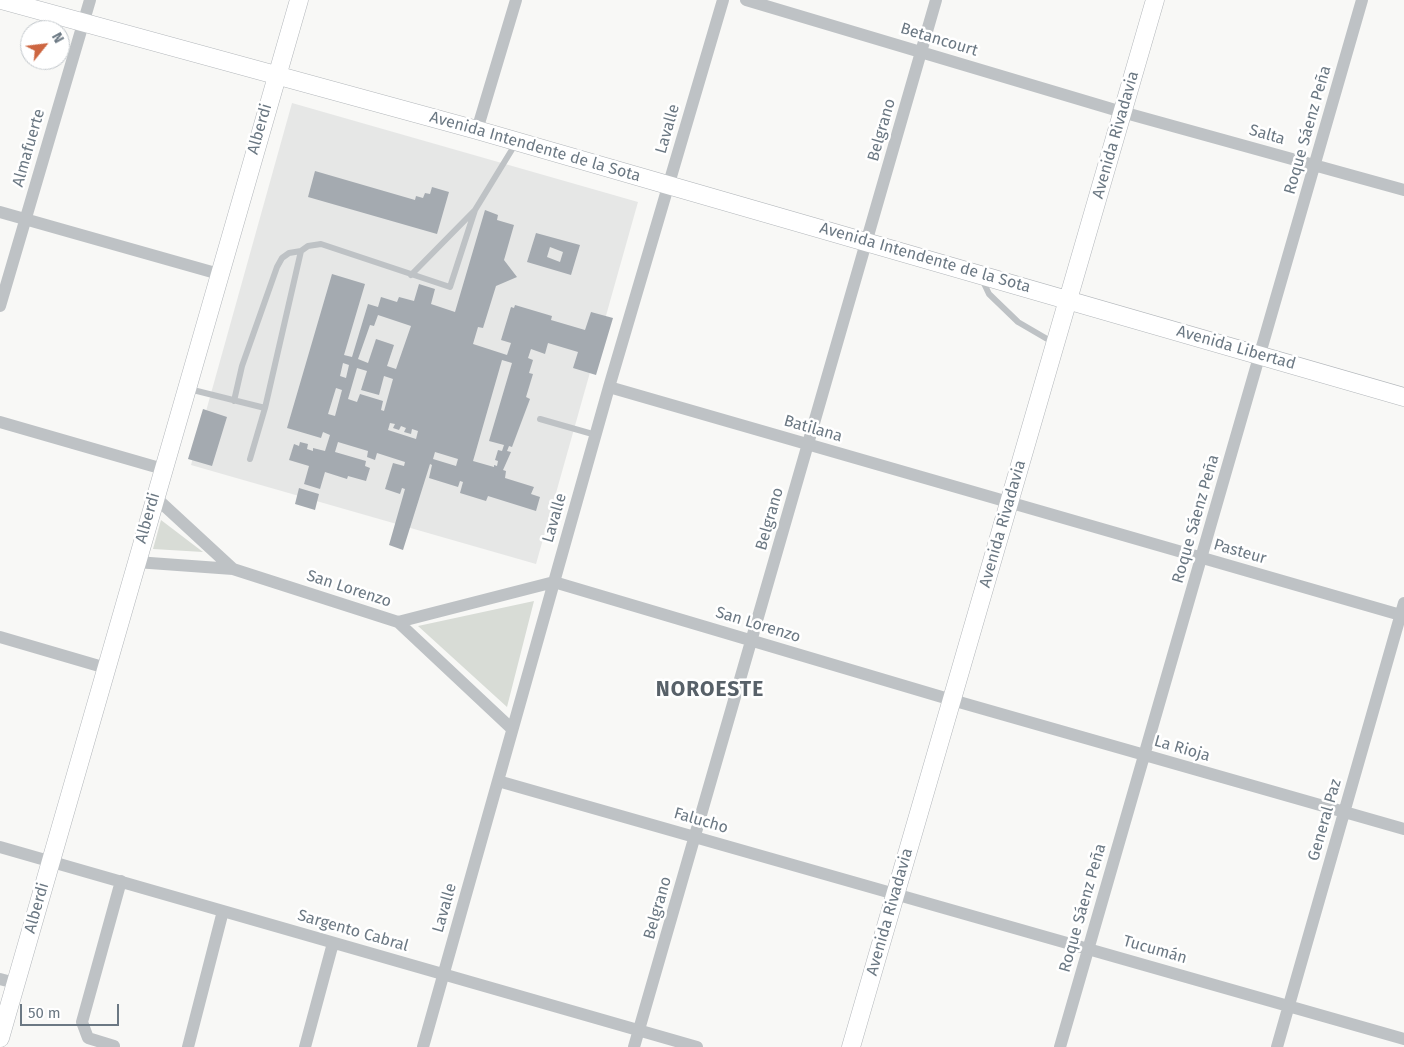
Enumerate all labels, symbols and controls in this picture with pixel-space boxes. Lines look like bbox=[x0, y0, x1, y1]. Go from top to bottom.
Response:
street label: Betancourt bbox=[898, 19, 980, 61]
north arrow bbox=[20, 20, 70, 70]
text: N bbox=[48, 30, 67, 46]
street label: Roque Sáenz Peña bbox=[1280, 63, 1336, 197]
street label: Avenida Rivadavia bbox=[1089, 69, 1143, 201]
street label: Belgrano bbox=[864, 96, 900, 164]
street label: Alberdi bbox=[244, 101, 276, 157]
street label: Lavalle bbox=[652, 102, 684, 156]
street label: Almafuerte bbox=[9, 107, 49, 189]
street label: Avenida Intendente de la Sota bbox=[427, 108, 643, 186]
street label: Salta bbox=[1247, 121, 1287, 149]
street label: Avenida Intendente de la Sota bbox=[817, 219, 1033, 297]
street label: Avenida Libertad bbox=[1174, 322, 1298, 374]
street label: Batilana bbox=[781, 411, 845, 447]
street label: Roque Sáenz Peña bbox=[1168, 452, 1224, 586]
street label: Avenida Rivadavia bbox=[976, 458, 1030, 590]
street label: Belgrano bbox=[752, 485, 788, 553]
street label: Alberdi bbox=[132, 490, 164, 546]
street label: Lavalle bbox=[539, 491, 571, 545]
street label: Pasteur bbox=[1211, 535, 1269, 569]
street label: San Lorenzo bbox=[304, 566, 394, 612]
street label: San Lorenzo bbox=[713, 603, 803, 647]
district label: NOROESTE bbox=[655, 677, 765, 703]
street label: La Rioja bbox=[1152, 732, 1212, 766]
street label: General Paz bbox=[1304, 777, 1346, 863]
street label: Falucho bbox=[672, 804, 730, 838]
street label: Roque Sáenz Peña bbox=[1055, 841, 1111, 975]
street label: Avenida Rivadavia bbox=[863, 846, 917, 978]
street label: Belgrano bbox=[640, 874, 676, 942]
street label: Alberdi bbox=[21, 880, 53, 936]
street label: Lavalle bbox=[429, 881, 461, 935]
street label: Sargento Cabral bbox=[295, 906, 411, 956]
street label: Tucumán bbox=[1121, 932, 1189, 968]
scale bar bbox=[22, 994, 121, 1026]
text: 50 m bbox=[28, 1004, 61, 1022]

